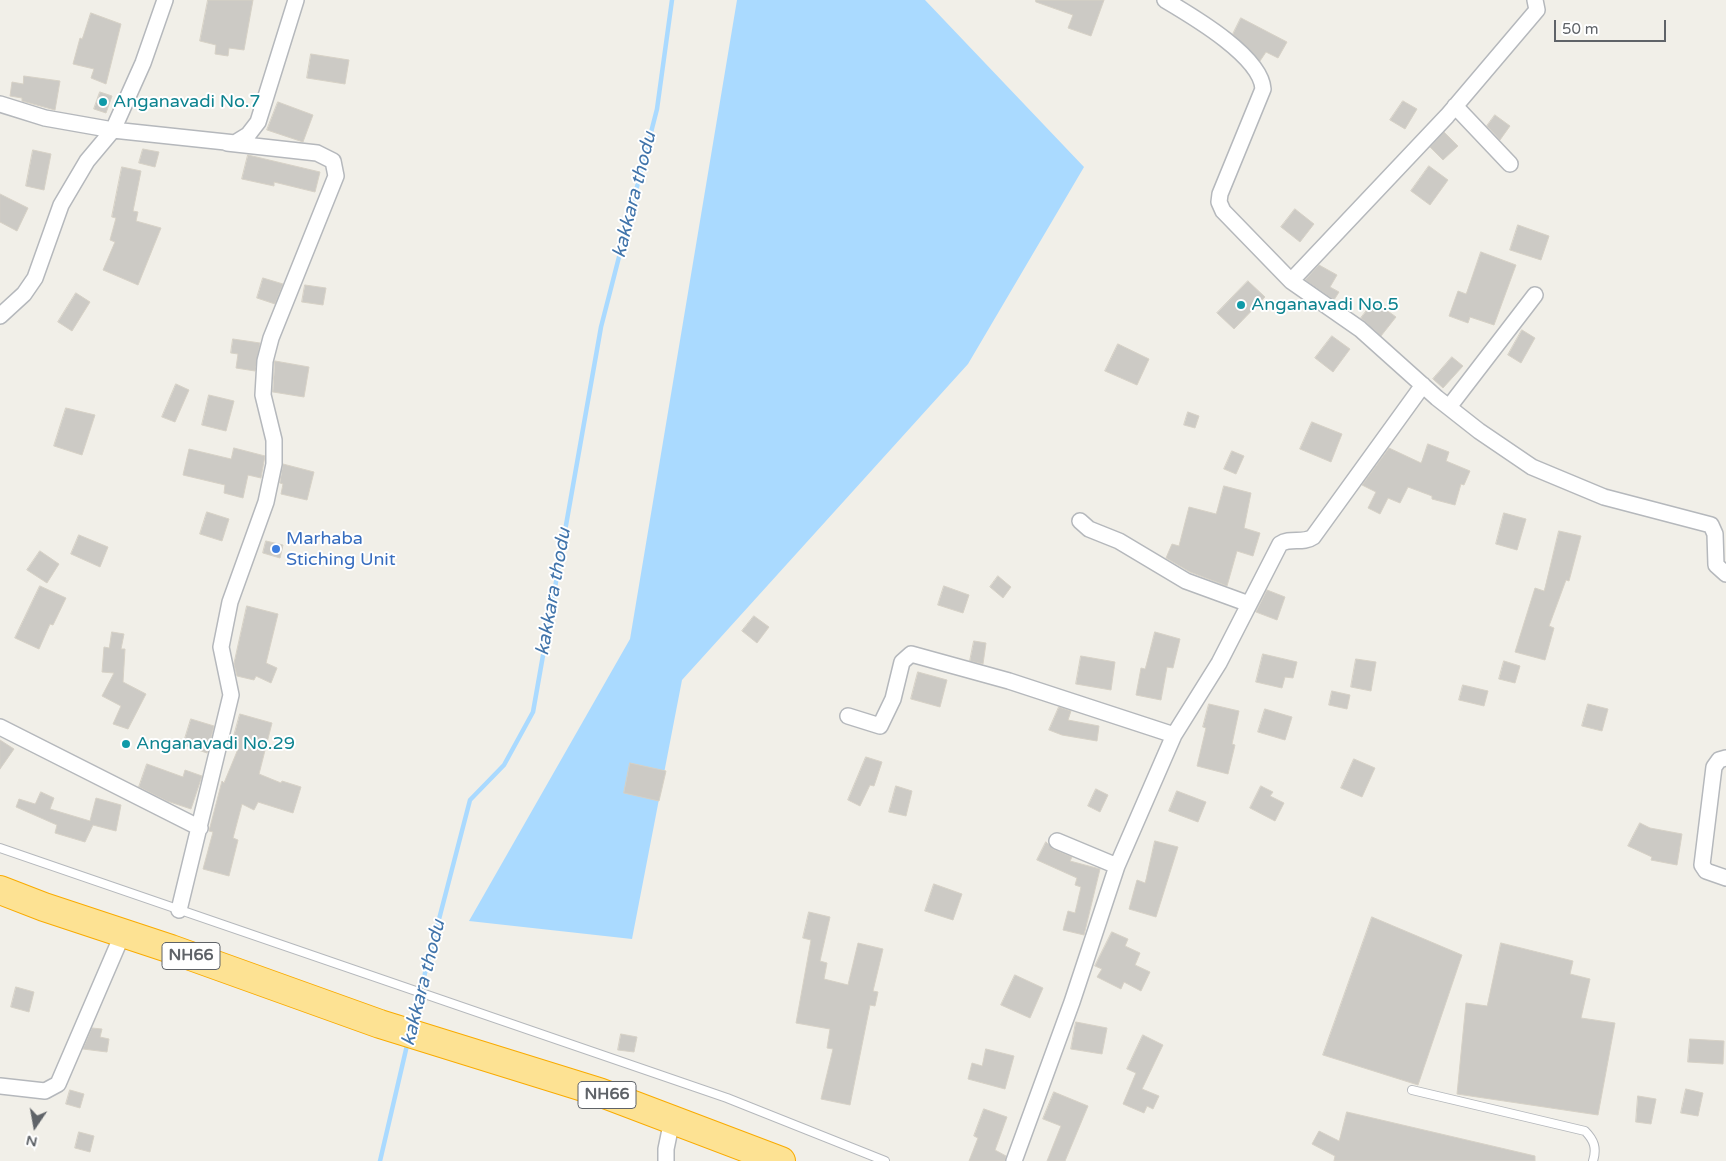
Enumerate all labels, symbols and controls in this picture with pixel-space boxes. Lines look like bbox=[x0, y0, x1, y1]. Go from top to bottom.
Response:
scale bar bbox=[1556, 10, 1668, 42]
text: 50 m bbox=[1562, 20, 1599, 38]
place label: Anganavadi No.7 bbox=[113, 91, 261, 113]
marker: Anganavadi No.7 bbox=[97, 96, 109, 108]
water label: kakkara thodu bbox=[608, 130, 662, 260]
place label: Anganavadi No.5 bbox=[1251, 294, 1399, 316]
marker: Anganavadi No.5 bbox=[1235, 299, 1247, 311]
water label: kakkara thodu bbox=[532, 527, 576, 657]
place label: Marhaba Stiching Unit bbox=[286, 528, 396, 570]
marker: Marhaba Stiching Unit bbox=[270, 543, 282, 555]
place label: Anganavadi No.29 bbox=[136, 733, 295, 755]
marker: Anganavadi No.29 bbox=[120, 738, 132, 750]
water label: kakkara thodu bbox=[397, 918, 451, 1048]
road number: NH66 bbox=[162, 942, 220, 969]
road number: NH66 bbox=[578, 1082, 636, 1108]
north arrow bbox=[10, 1101, 60, 1151]
text: N bbox=[25, 1132, 39, 1151]

